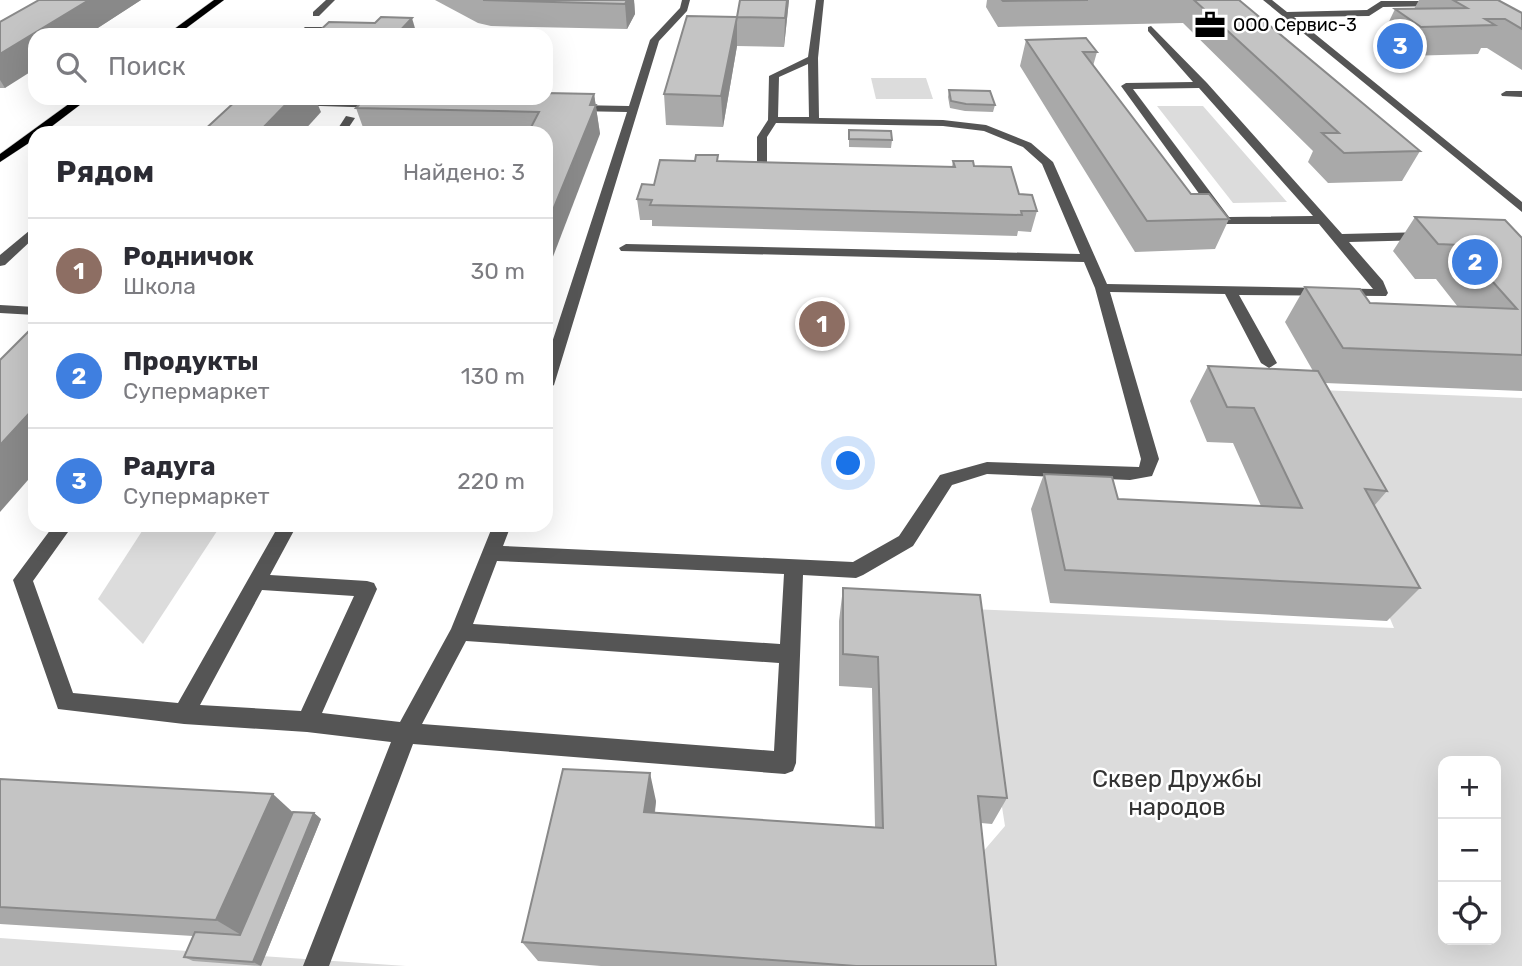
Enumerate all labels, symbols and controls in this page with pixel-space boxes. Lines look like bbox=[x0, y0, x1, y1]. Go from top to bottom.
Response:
office icon: ООО Сервис-3 bbox=[1193, 8, 1227, 42]
place label: ООО Сервис-3 bbox=[1233, 14, 1357, 36]
pin: 3 bbox=[1377, 20, 1423, 72]
search box bbox=[28, 28, 553, 105]
icon: search bbox=[52, 48, 90, 86]
text: Поиск bbox=[108, 51, 186, 82]
text: Рядом bbox=[56, 154, 154, 190]
text: Найдено: 3 bbox=[403, 158, 525, 186]
pin: 2 bbox=[1452, 236, 1498, 288]
text: Родничок bbox=[123, 241, 254, 272]
text: 1 bbox=[73, 257, 85, 285]
text: 30 m bbox=[470, 257, 525, 285]
text: Школа bbox=[123, 272, 196, 300]
pin: 1 bbox=[799, 298, 845, 350]
text: Продукты bbox=[123, 346, 259, 377]
text: 2 bbox=[72, 362, 86, 390]
text: 130 m bbox=[461, 362, 525, 390]
text: Супермаркет bbox=[123, 377, 270, 405]
your location bbox=[831, 446, 865, 480]
text: Радуга bbox=[123, 451, 216, 482]
text: 3 bbox=[71, 467, 87, 495]
text: 220 m bbox=[457, 467, 525, 495]
text: Супермаркет bbox=[123, 482, 270, 510]
map controls bbox=[1438, 756, 1501, 945]
button: + bbox=[1438, 756, 1501, 819]
park label: Сквер Дружбы народов bbox=[1092, 765, 1262, 821]
button: − bbox=[1438, 819, 1501, 882]
button: locate bbox=[1438, 882, 1501, 945]

